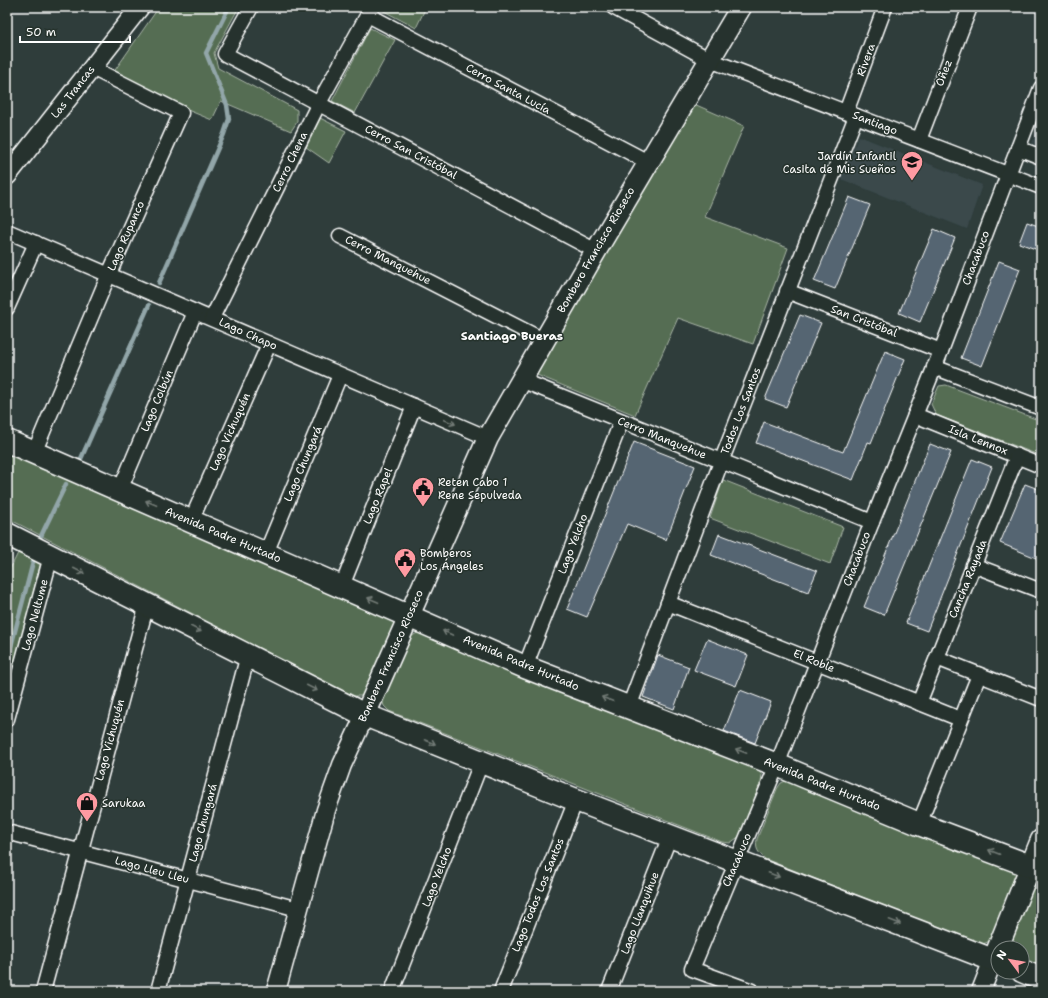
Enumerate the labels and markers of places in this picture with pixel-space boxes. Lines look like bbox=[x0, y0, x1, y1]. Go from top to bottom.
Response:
place label: Jardín Infantil Casita de Mis Sueños bbox=[783, 149, 897, 177]
school or university icon: Jardín Infantil Casita de Mis Sueños bbox=[899, 149, 925, 182]
public building icon: Reten Cabo 1 Rene Sepulveda bbox=[410, 475, 436, 508]
place label: Reten Cabo 1 Rene Sepulveda bbox=[438, 475, 522, 503]
public building icon: Bomberos Los Ángeles bbox=[392, 546, 418, 579]
place label: Bomberos Los Ángeles bbox=[420, 546, 484, 574]
shop icon: Sarukaa bbox=[74, 790, 100, 823]
place label: Sarukaa bbox=[102, 796, 146, 811]

